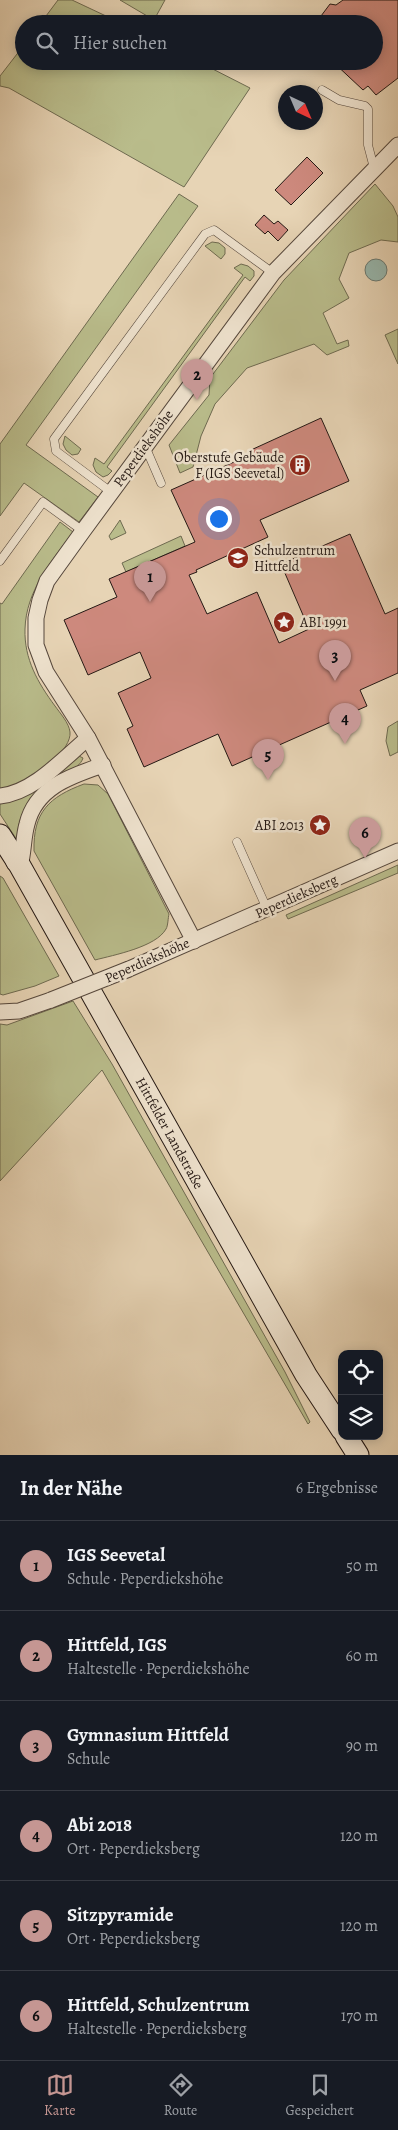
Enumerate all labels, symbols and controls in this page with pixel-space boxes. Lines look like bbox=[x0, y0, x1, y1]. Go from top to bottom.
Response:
search box bbox=[15, 15, 383, 70]
icon: search bbox=[33, 29, 61, 57]
text: Hier suchen bbox=[73, 30, 167, 56]
north arrow bbox=[278, 85, 323, 130]
pin: 2 bbox=[181, 359, 213, 400]
street label: Peperdiekshöhe bbox=[109, 406, 178, 491]
place label: Oberstufe Gebäude F (IGS Seevetal) bbox=[174, 448, 284, 483]
building icon: Oberstufe Gebäude F (IGS Seevetal) bbox=[288, 453, 312, 477]
your location bbox=[206, 506, 232, 532]
place label: Schulzentrum Hittfeld bbox=[254, 541, 335, 576]
school or university icon: Schulzentrum Hittfeld bbox=[226, 546, 250, 570]
pin: 1 bbox=[134, 561, 166, 602]
place icon: ABI 1991 bbox=[272, 610, 296, 634]
place label: ABI 1991 bbox=[299, 613, 347, 632]
pin: 3 bbox=[319, 640, 351, 681]
pin: 4 bbox=[329, 703, 361, 744]
pin: 5 bbox=[252, 739, 284, 780]
place icon: ABI 2013 bbox=[308, 813, 332, 837]
place label: ABI 2013 bbox=[254, 816, 304, 835]
pin: 6 bbox=[349, 817, 381, 858]
street label: Peperdieksberg bbox=[252, 870, 340, 923]
street label: Peperdiekshöhe bbox=[102, 933, 193, 988]
street label: Hittfelder Landstraße bbox=[131, 1074, 208, 1192]
map controls bbox=[338, 1350, 383, 1440]
button: locate bbox=[338, 1350, 383, 1395]
button: layers bbox=[338, 1395, 383, 1440]
text: In der Nähe bbox=[20, 1474, 122, 1502]
text: 6 Ergebnisse bbox=[296, 1477, 378, 1499]
text: IGS Seevetal bbox=[67, 1542, 165, 1568]
text: 1 bbox=[33, 1555, 39, 1577]
text: 50 m bbox=[346, 1555, 378, 1577]
text: Schule · Peperdiekshöhe bbox=[67, 1568, 223, 1590]
text: Hittfeld, IGS bbox=[67, 1632, 167, 1658]
text: 2 bbox=[32, 1645, 40, 1667]
text: 60 m bbox=[346, 1645, 378, 1667]
text: Haltestelle · Peperdiekshöhe bbox=[67, 1658, 250, 1680]
text: Gymnasium Hittfeld bbox=[67, 1722, 229, 1748]
text: 3 bbox=[33, 1735, 39, 1757]
text: 90 m bbox=[346, 1735, 378, 1757]
text: Schule bbox=[67, 1748, 110, 1770]
text: Abi 2018 bbox=[67, 1812, 132, 1838]
text: 4 bbox=[32, 1825, 40, 1847]
text: 120 m bbox=[340, 1825, 378, 1847]
text: Ort · Peperdieksberg bbox=[67, 1838, 200, 1860]
text: Sitzpyramide bbox=[67, 1902, 174, 1928]
text: 5 bbox=[33, 1915, 39, 1937]
text: 120 m bbox=[340, 1915, 378, 1937]
text: Ort · Peperdieksberg bbox=[67, 1928, 200, 1950]
text: Hittfeld, Schulzentrum bbox=[67, 1992, 250, 2018]
text: 6 bbox=[32, 2005, 40, 2027]
text: 170 m bbox=[341, 2005, 378, 2027]
text: Haltestelle · Peperdieksberg bbox=[67, 2018, 247, 2040]
tab: Karte bbox=[44, 2071, 76, 2120]
tab: Route bbox=[164, 2071, 197, 2120]
tab: Gespeichert bbox=[286, 2071, 354, 2120]

